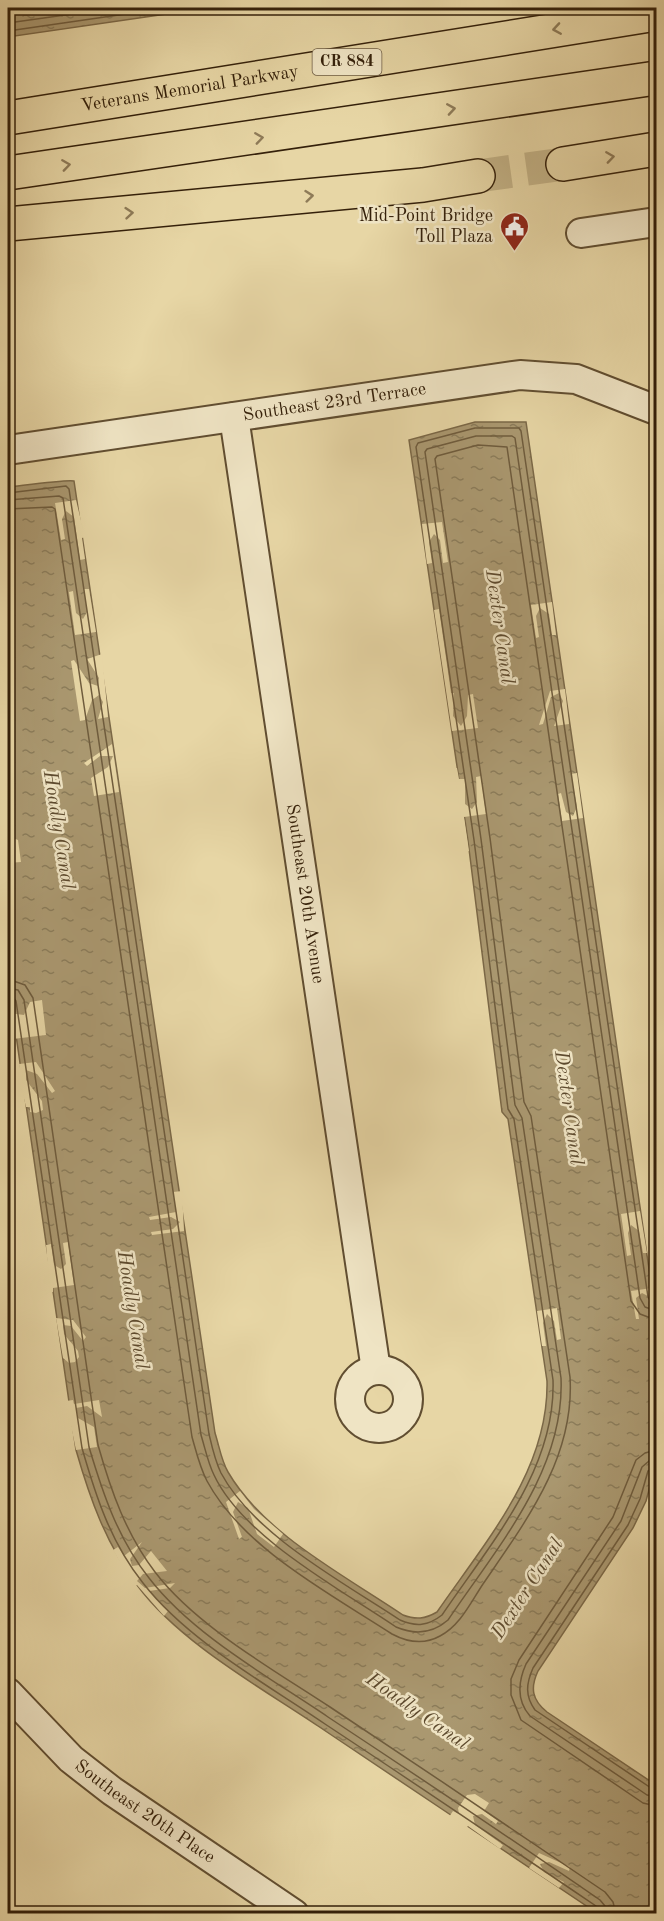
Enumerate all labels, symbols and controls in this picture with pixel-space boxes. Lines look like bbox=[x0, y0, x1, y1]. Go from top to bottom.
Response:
one-way arrow bbox=[553, 22, 563, 35]
road number: CR 884 bbox=[312, 49, 382, 75]
street label: Veterans Memorial Parkway bbox=[79, 62, 300, 115]
one-way arrow bbox=[447, 104, 456, 116]
one-way arrow bbox=[254, 132, 263, 144]
one-way arrow bbox=[604, 151, 614, 164]
one-way arrow bbox=[61, 160, 70, 172]
one-way arrow bbox=[304, 190, 314, 203]
one-way arrow bbox=[124, 207, 133, 220]
place label: Mid-Point Bridge Toll Plaza bbox=[359, 207, 493, 246]
public building icon: Mid-Point Bridge Toll Plaza bbox=[498, 210, 530, 252]
street label: Southeast 23rd Terrace bbox=[242, 380, 427, 424]
water label: Dexter Canal bbox=[481, 567, 517, 686]
water label: Hoadly Canal bbox=[39, 768, 77, 891]
street label: Southeast 20th Avenue bbox=[283, 803, 327, 985]
water label: Dexter Canal bbox=[550, 1048, 586, 1167]
water label: Hoadly Canal bbox=[113, 1248, 151, 1371]
water label: Dexter Canal bbox=[488, 1535, 568, 1644]
water label: Hoadly Canal bbox=[361, 1669, 472, 1755]
street label: Southeast 20th Place bbox=[71, 1757, 218, 1867]

